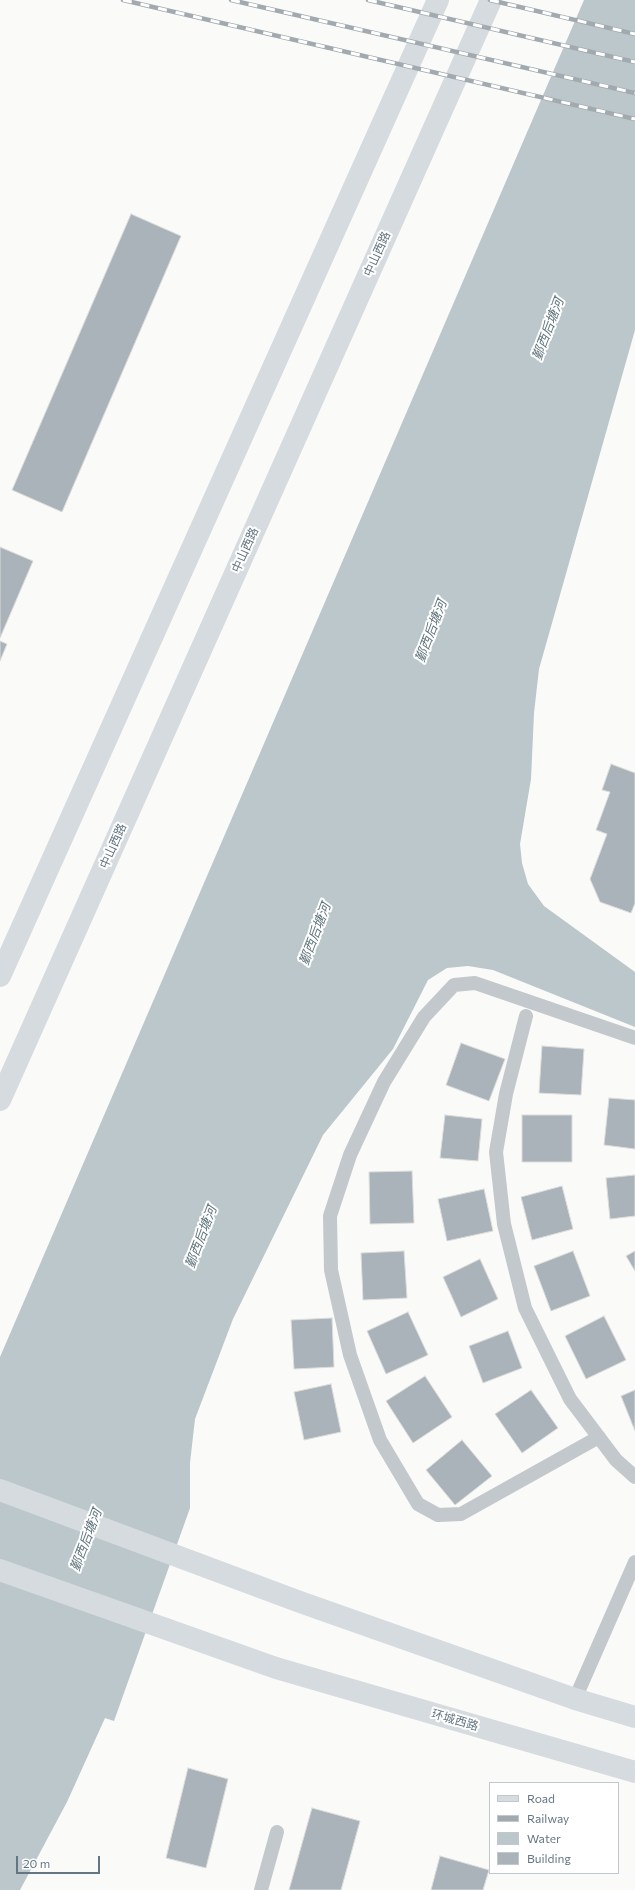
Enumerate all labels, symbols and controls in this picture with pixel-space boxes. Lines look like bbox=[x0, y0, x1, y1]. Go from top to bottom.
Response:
street label: 中山西路 bbox=[361, 229, 393, 279]
water label: 鄞西后塘河 bbox=[529, 296, 567, 362]
street label: 中山西路 bbox=[229, 525, 261, 575]
water label: 鄞西后塘河 bbox=[412, 598, 450, 664]
street label: 中山西路 bbox=[97, 821, 129, 871]
water label: 鄞西后塘河 bbox=[296, 901, 334, 967]
water label: 鄞西后塘河 bbox=[182, 1204, 220, 1270]
water label: 鄞西后塘河 bbox=[67, 1507, 105, 1573]
street label: 环城西路 bbox=[430, 1706, 480, 1734]
legend bbox=[489, 1782, 619, 1874]
text: Road bbox=[527, 1791, 555, 1805]
text: Railway bbox=[527, 1811, 569, 1825]
text: Water bbox=[527, 1831, 561, 1845]
scale bar bbox=[18, 1848, 102, 1874]
text: Building bbox=[527, 1851, 571, 1865]
text: 20 m bbox=[23, 1856, 50, 1870]

